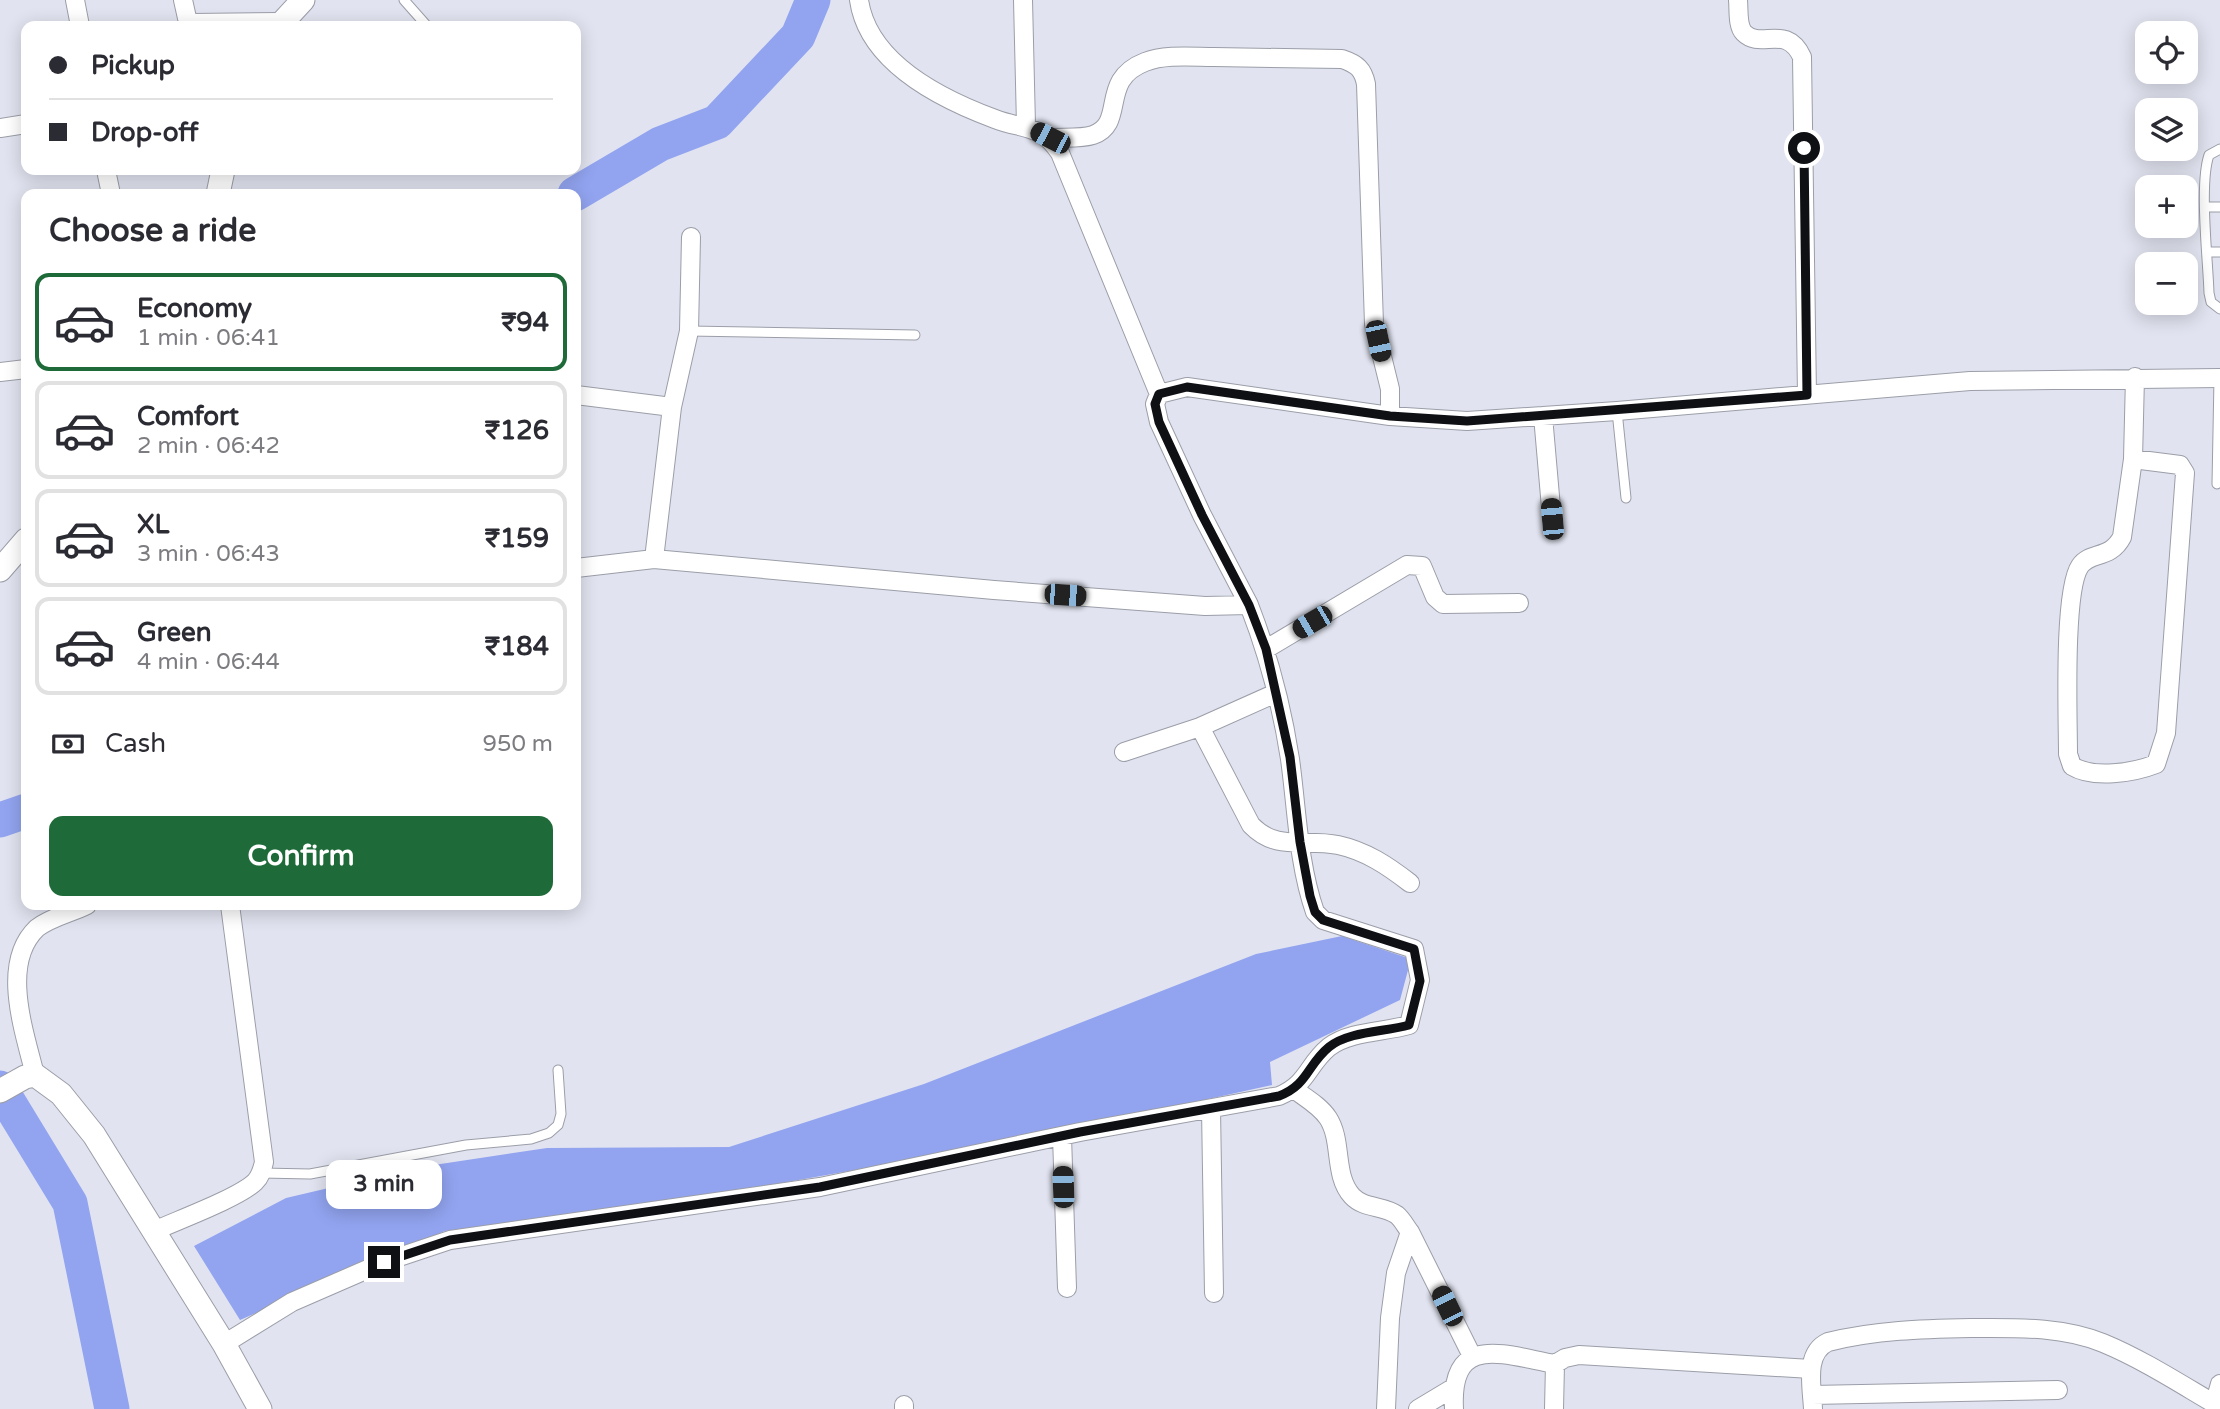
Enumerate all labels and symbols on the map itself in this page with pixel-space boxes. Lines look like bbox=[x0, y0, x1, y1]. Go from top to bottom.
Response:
car bbox=[1027, 119, 1074, 157]
route start bbox=[1788, 132, 1820, 164]
car bbox=[1364, 318, 1393, 364]
car bbox=[1540, 497, 1565, 541]
car bbox=[1044, 583, 1087, 607]
car bbox=[1289, 602, 1336, 642]
callout: 3 min bbox=[326, 1160, 442, 1210]
car bbox=[1052, 1166, 1075, 1208]
route end bbox=[368, 1246, 400, 1278]
car bbox=[1429, 1283, 1466, 1329]

